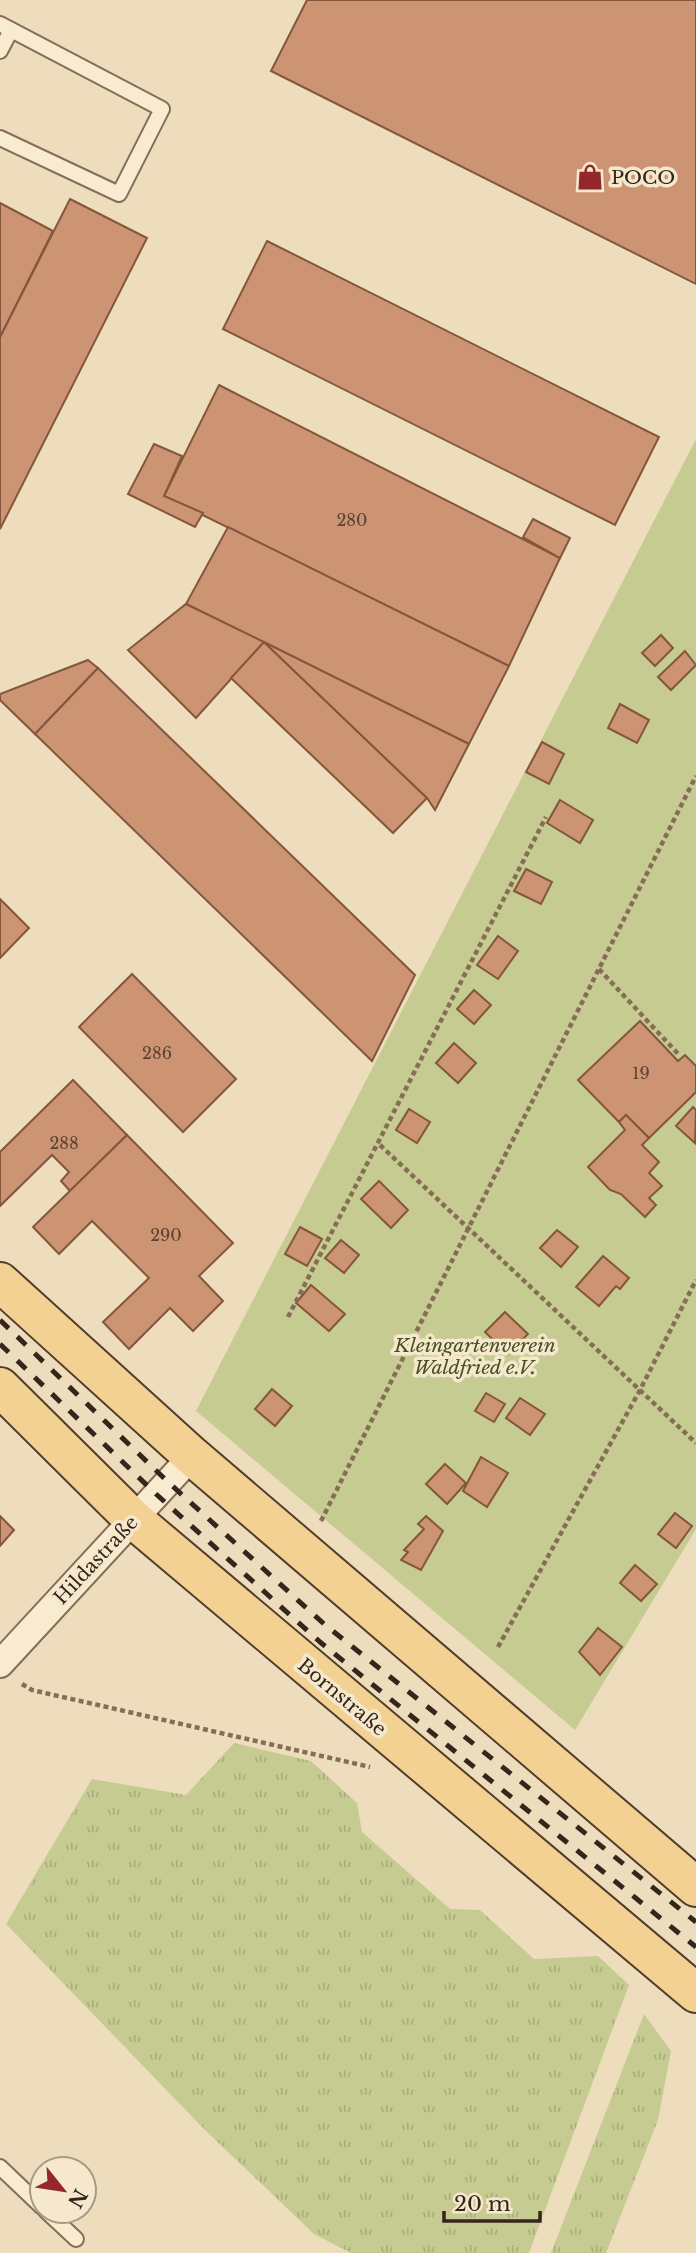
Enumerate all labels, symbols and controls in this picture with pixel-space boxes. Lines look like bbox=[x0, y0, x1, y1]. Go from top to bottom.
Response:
shop icon: POCO bbox=[575, 162, 605, 192]
place label: POCO bbox=[611, 166, 675, 189]
house number: 280 bbox=[337, 510, 367, 530]
house number: 286 bbox=[142, 1043, 172, 1063]
house number: 19 bbox=[632, 1063, 650, 1083]
house number: 288 bbox=[49, 1133, 79, 1153]
house number: 290 bbox=[150, 1225, 182, 1245]
park label: Kleingartenverein Waldfried e.V. bbox=[393, 1334, 556, 1379]
street label: Hildastraße bbox=[49, 1511, 143, 1609]
street label: Bornstraße bbox=[293, 1653, 391, 1741]
north arrow bbox=[28, 2155, 98, 2225]
scale bar bbox=[444, 2180, 540, 2224]
text: N bbox=[63, 2185, 92, 2212]
text: 20 m bbox=[454, 2191, 511, 2217]

